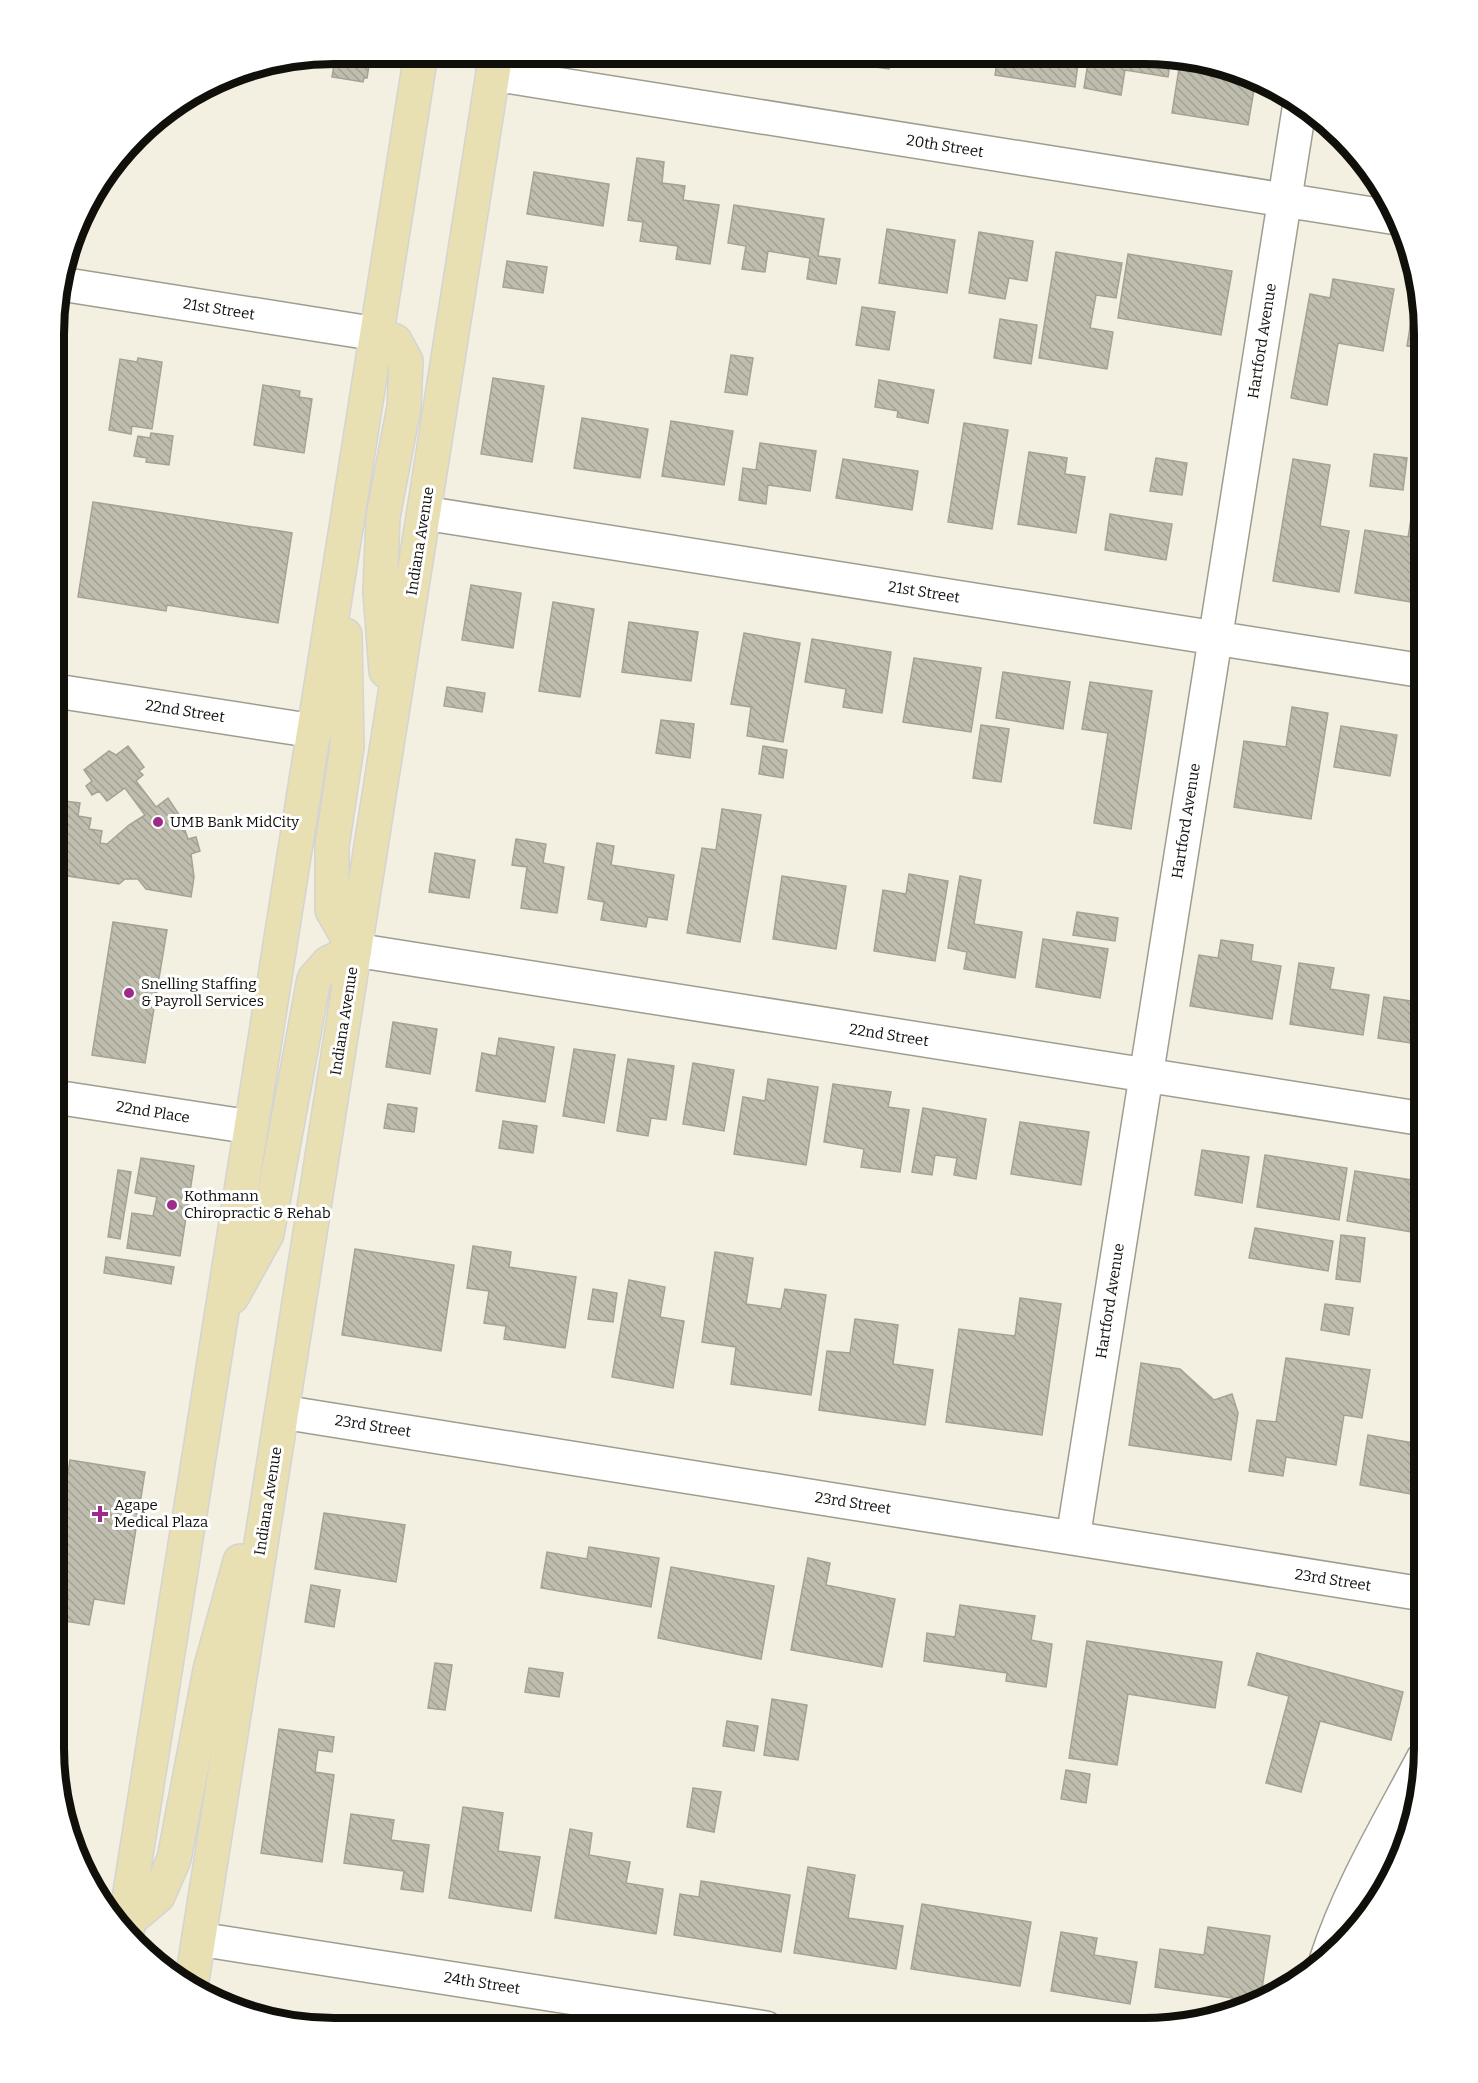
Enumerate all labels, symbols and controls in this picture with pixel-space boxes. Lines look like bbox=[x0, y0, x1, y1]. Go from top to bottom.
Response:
street label: 20th Street bbox=[905, 131, 985, 161]
street label: Hartford Avenue bbox=[1244, 282, 1280, 400]
street label: 21st Street bbox=[182, 294, 257, 324]
street label: Indiana Avenue bbox=[403, 485, 437, 597]
street label: 21st Street bbox=[887, 577, 962, 607]
street label: 22nd Street bbox=[144, 696, 227, 726]
street label: Hartford Avenue bbox=[1168, 762, 1204, 880]
place label: UMB Bank MidCity bbox=[170, 813, 299, 831]
marker: UMB Bank MidCity bbox=[151, 815, 165, 829]
street label: Indiana Avenue bbox=[327, 965, 361, 1077]
place label: Snelling Staffing & Payroll Services bbox=[141, 975, 264, 1010]
marker: Snelling Staffing & Payroll Services bbox=[122, 986, 136, 1000]
street label: 22nd Street bbox=[848, 1020, 931, 1050]
street label: 22nd Place bbox=[115, 1097, 191, 1127]
place label: Kothmann Chiropractic & Rehab bbox=[184, 1187, 331, 1222]
marker: Kothmann Chiropractic & Rehab bbox=[165, 1198, 179, 1212]
street label: Hartford Avenue bbox=[1092, 1242, 1128, 1360]
street label: 23rd Street bbox=[334, 1411, 413, 1441]
street label: Indiana Avenue bbox=[251, 1445, 285, 1557]
street label: 23rd Street bbox=[814, 1488, 893, 1518]
place label: Agape Medical Plaza bbox=[114, 1496, 208, 1531]
marker: Agape Medical Plaza bbox=[91, 1505, 109, 1523]
street label: 23rd Street bbox=[1294, 1565, 1373, 1595]
street label: 24th Street bbox=[443, 1968, 522, 1998]

